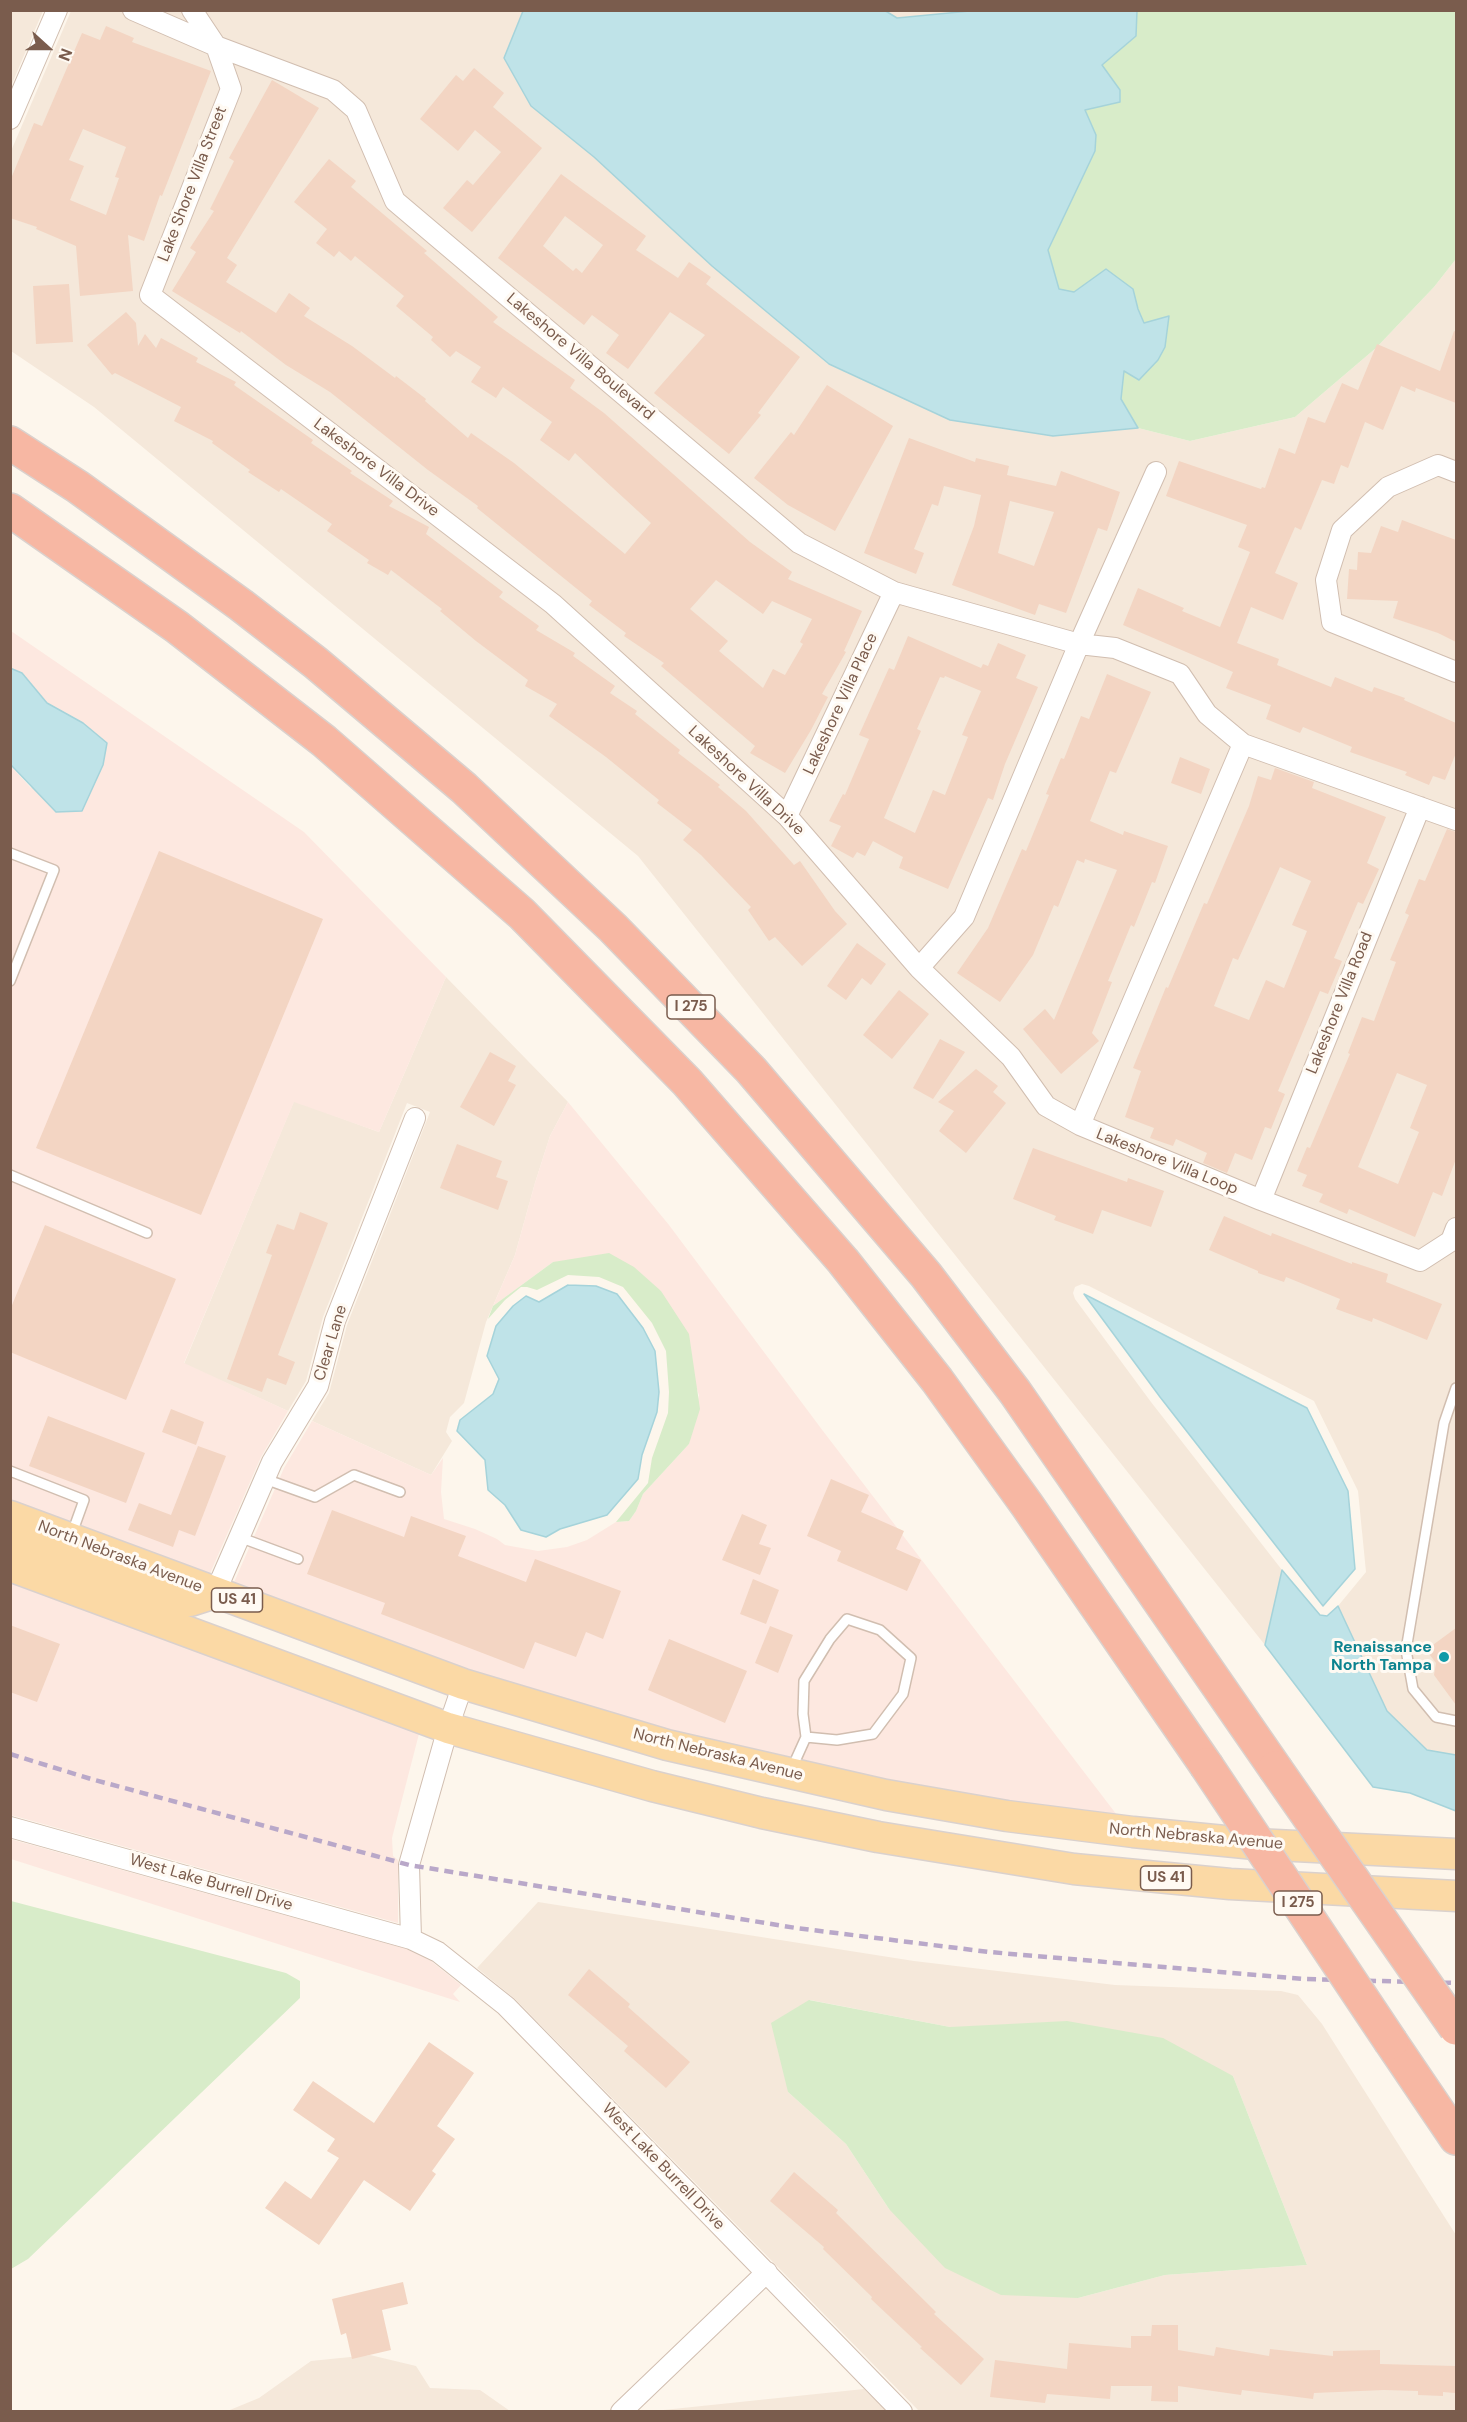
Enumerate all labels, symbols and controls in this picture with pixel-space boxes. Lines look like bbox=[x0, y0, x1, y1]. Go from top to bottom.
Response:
north arrow bbox=[18, 18, 78, 78]
text: N bbox=[53, 45, 77, 64]
street label: Lake Shore Villa Street bbox=[154, 104, 232, 264]
street label: Lakeshore Villa Boulevard bbox=[502, 290, 658, 424]
street label: Lakeshore Villa Drive bbox=[310, 415, 442, 521]
street label: Lakeshore Villa Place bbox=[800, 630, 882, 778]
street label: Lakeshore Villa Drive bbox=[684, 722, 808, 840]
street label: Lakeshore Villa Road bbox=[1303, 929, 1377, 1077]
road number: I 275 bbox=[667, 995, 715, 1019]
street label: Lakeshore Villa Loop bbox=[1093, 1125, 1241, 1199]
street label: Clear Lane bbox=[310, 1303, 352, 1383]
street label: North Nebraska Avenue bbox=[35, 1517, 205, 1597]
road number: US 41 bbox=[212, 1588, 262, 1612]
place label: Renaissance North Tampa bbox=[1331, 1638, 1432, 1676]
marker: Renaissance North Tampa bbox=[1437, 1650, 1451, 1664]
street label: North Nebraska Avenue bbox=[631, 1725, 805, 1785]
street label: North Nebraska Avenue bbox=[1108, 1820, 1284, 1854]
street label: West Lake Burrell Drive bbox=[127, 1851, 295, 1915]
road number: US 41 bbox=[1140, 1866, 1192, 1890]
road number: I 275 bbox=[1274, 1891, 1322, 1915]
street label: West Lake Burrell Drive bbox=[598, 2100, 728, 2234]

